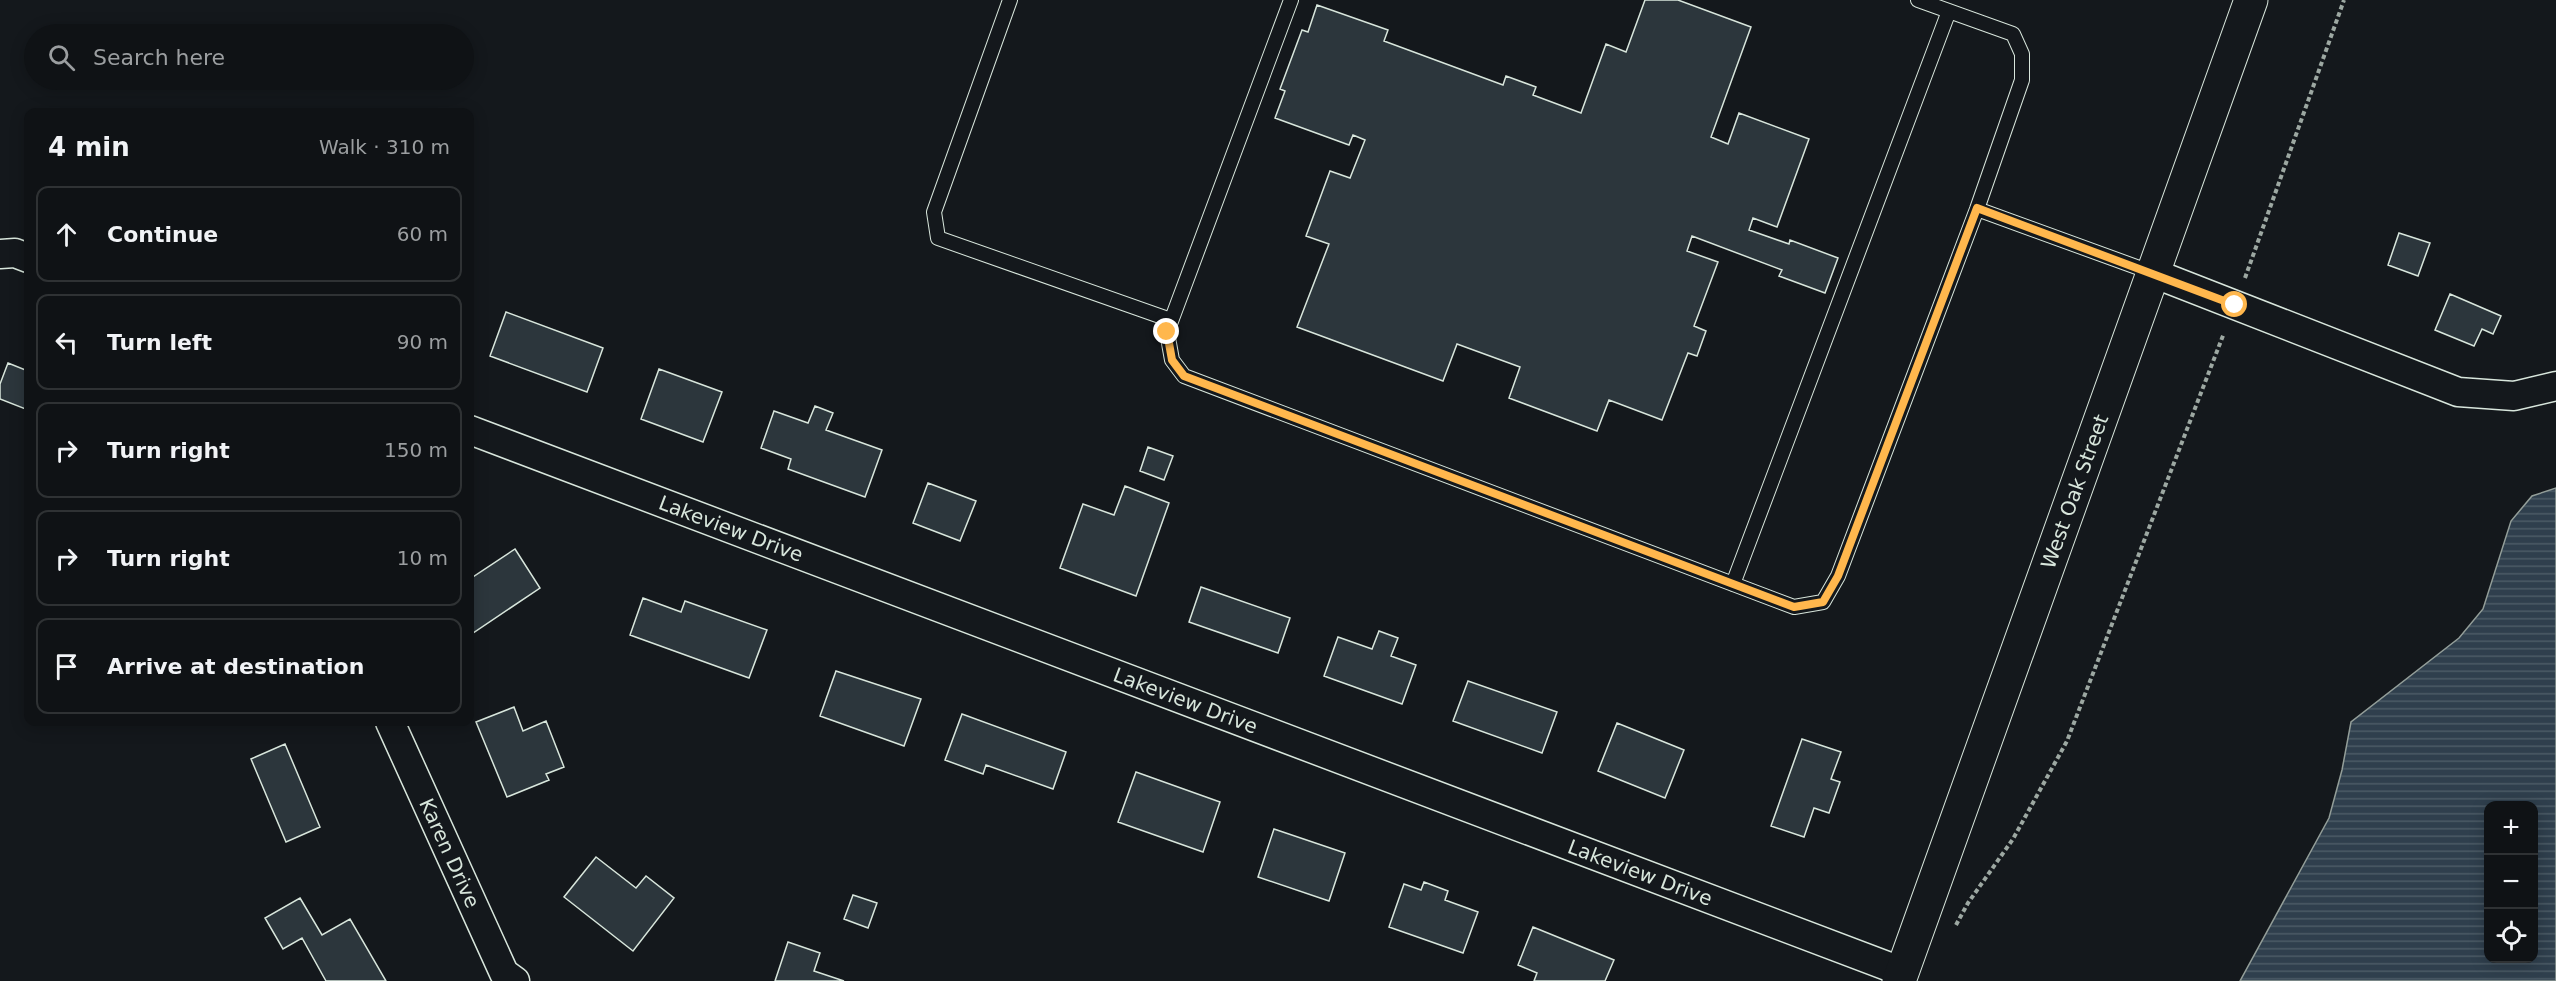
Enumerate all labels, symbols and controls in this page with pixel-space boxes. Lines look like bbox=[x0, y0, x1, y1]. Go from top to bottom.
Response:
search box bbox=[24, 24, 474, 90]
icon: search bbox=[45, 41, 78, 74]
text: Search here bbox=[93, 45, 225, 70]
text: 4 min bbox=[48, 132, 130, 162]
text: Walk · 310 m bbox=[319, 135, 450, 159]
icon: ahead bbox=[50, 218, 83, 251]
text: Continue bbox=[107, 222, 218, 247]
text: 60 m bbox=[397, 222, 448, 246]
route start bbox=[2221, 291, 2247, 317]
route end bbox=[1153, 318, 1179, 344]
icon: left bbox=[50, 326, 83, 359]
text: Turn left bbox=[107, 330, 212, 355]
text: 90 m bbox=[397, 330, 448, 354]
street label: West Oak Street bbox=[2036, 411, 2113, 572]
icon: right bbox=[50, 434, 83, 467]
text: Turn right bbox=[107, 438, 230, 463]
text: 150 m bbox=[384, 438, 448, 462]
street label: Lakeview Drive bbox=[655, 491, 806, 567]
icon: right bbox=[50, 542, 83, 575]
text: Turn right bbox=[107, 546, 230, 571]
text: 10 m bbox=[397, 546, 448, 570]
icon: arrive bbox=[50, 650, 83, 683]
text: Arrive at destination bbox=[107, 654, 364, 679]
street label: Lakeview Drive bbox=[1110, 662, 1261, 739]
street label: Karen Drive bbox=[414, 795, 485, 912]
map controls bbox=[2484, 801, 2538, 963]
button: + bbox=[2484, 801, 2538, 855]
street label: Lakeview Drive bbox=[1565, 834, 1716, 911]
button: − bbox=[2484, 855, 2538, 909]
button: locate bbox=[2484, 909, 2538, 963]

